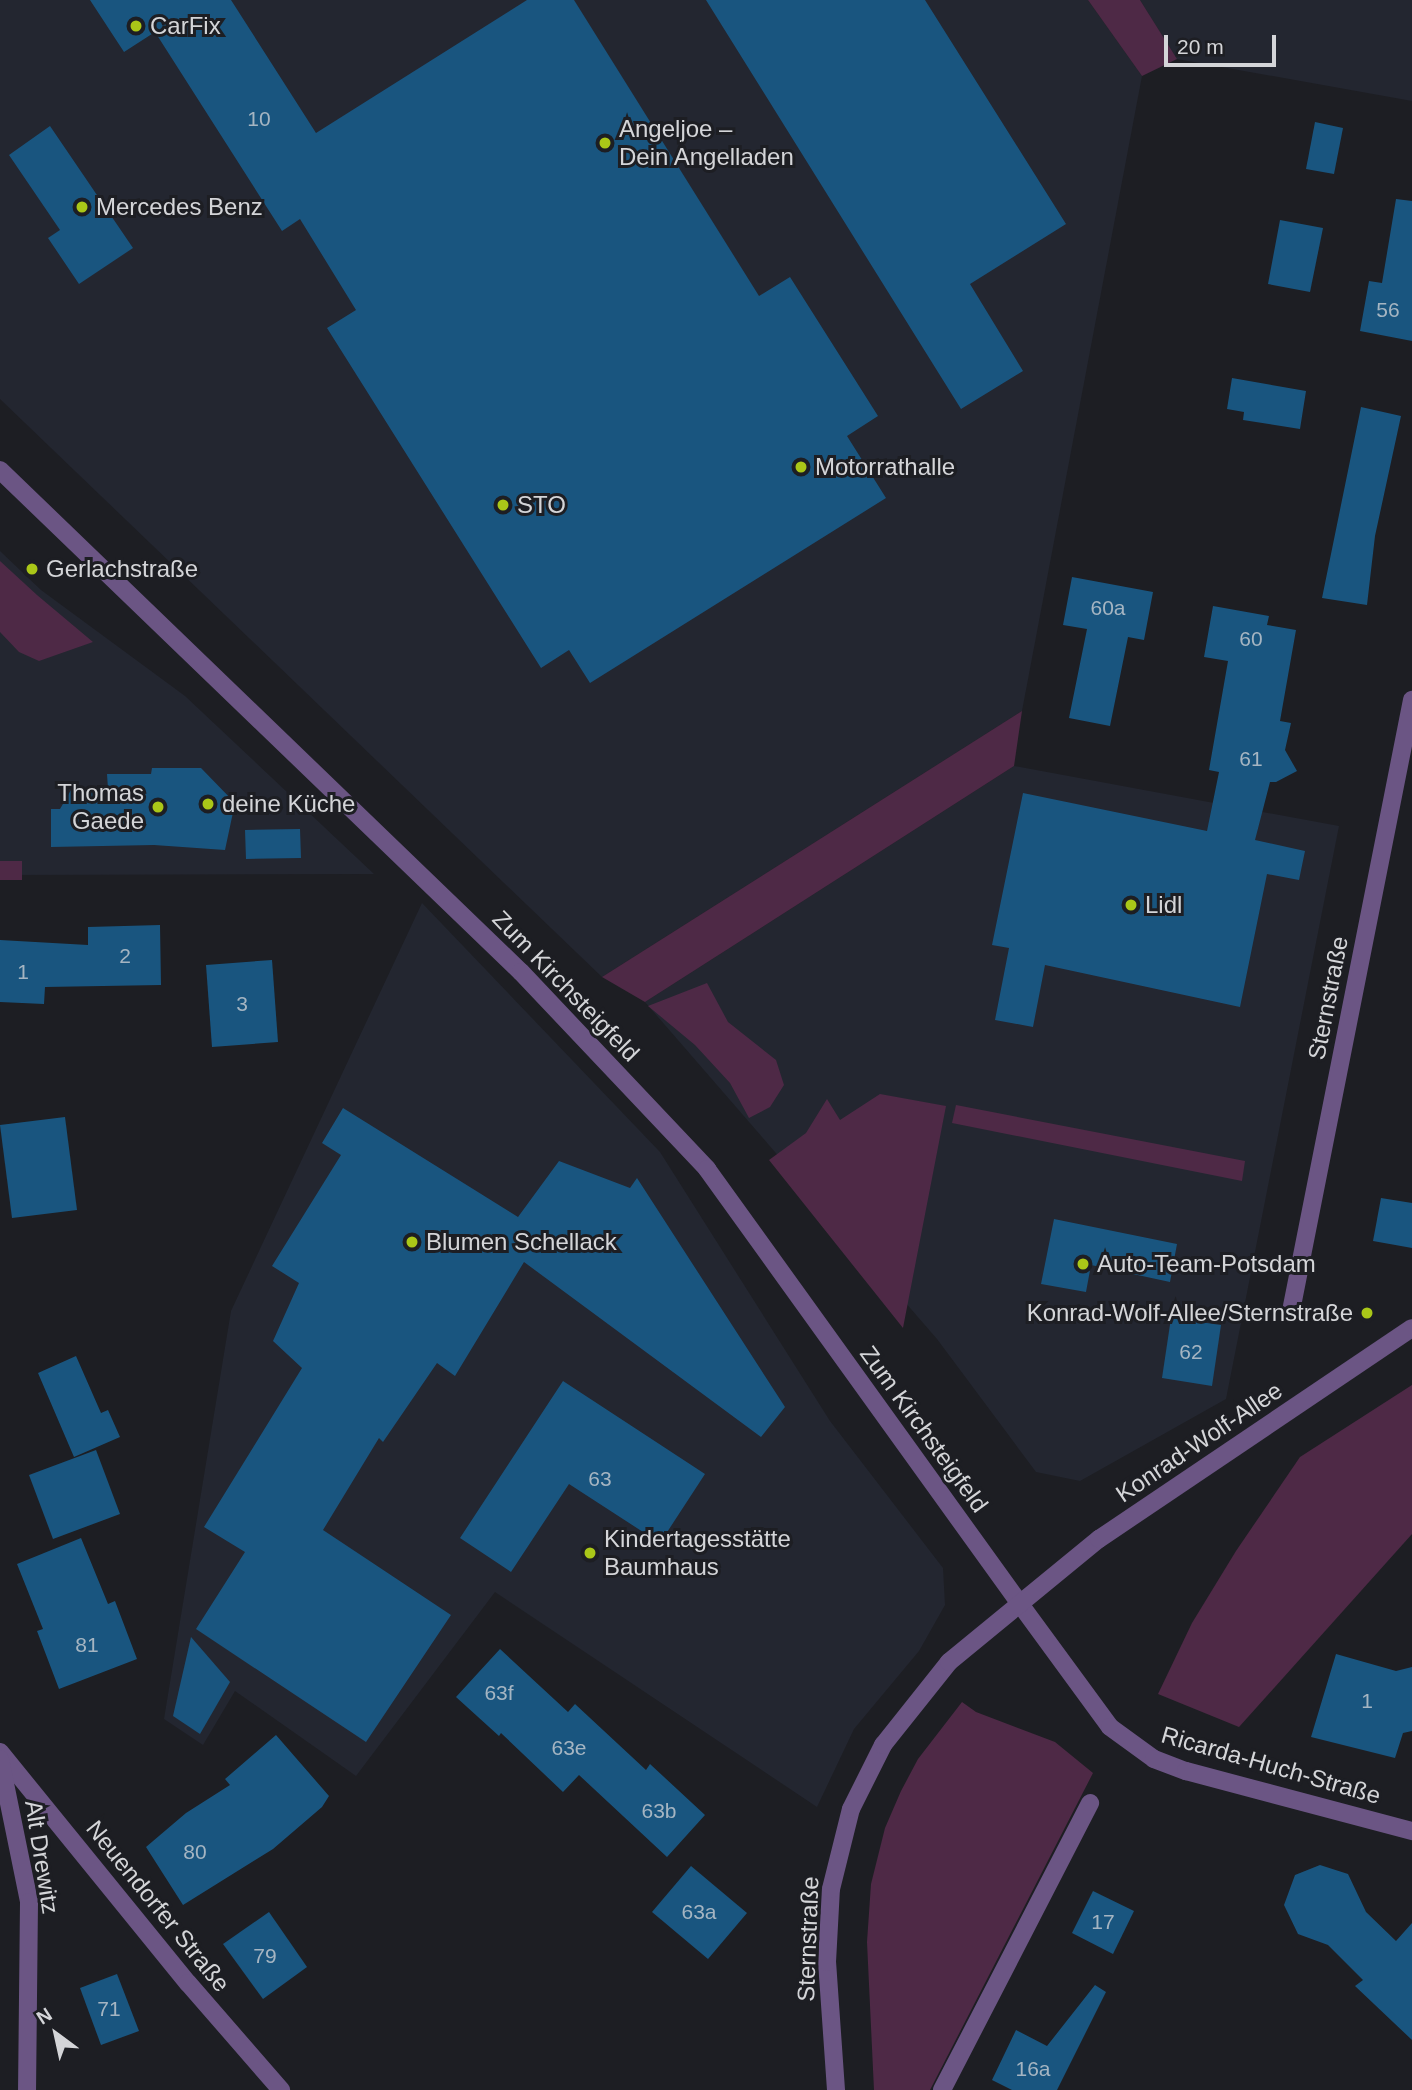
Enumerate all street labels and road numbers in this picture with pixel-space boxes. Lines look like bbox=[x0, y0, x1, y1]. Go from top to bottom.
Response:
street label: Zum Kirchsteigfeld bbox=[487, 905, 645, 1067]
street label: Sternstraße bbox=[1302, 934, 1354, 1062]
street label: Zum Kirchsteigfeld bbox=[854, 1340, 994, 1518]
street label: Konrad-Wolf-Allee bbox=[1110, 1376, 1288, 1508]
street label: Ricarda-Huch-Straße bbox=[1158, 1720, 1384, 1810]
street label: Alt Drewitz bbox=[19, 1798, 65, 1916]
street label: Neuendorfer Straße bbox=[80, 1815, 236, 1997]
street label: Sternstraße bbox=[791, 1876, 825, 2002]

